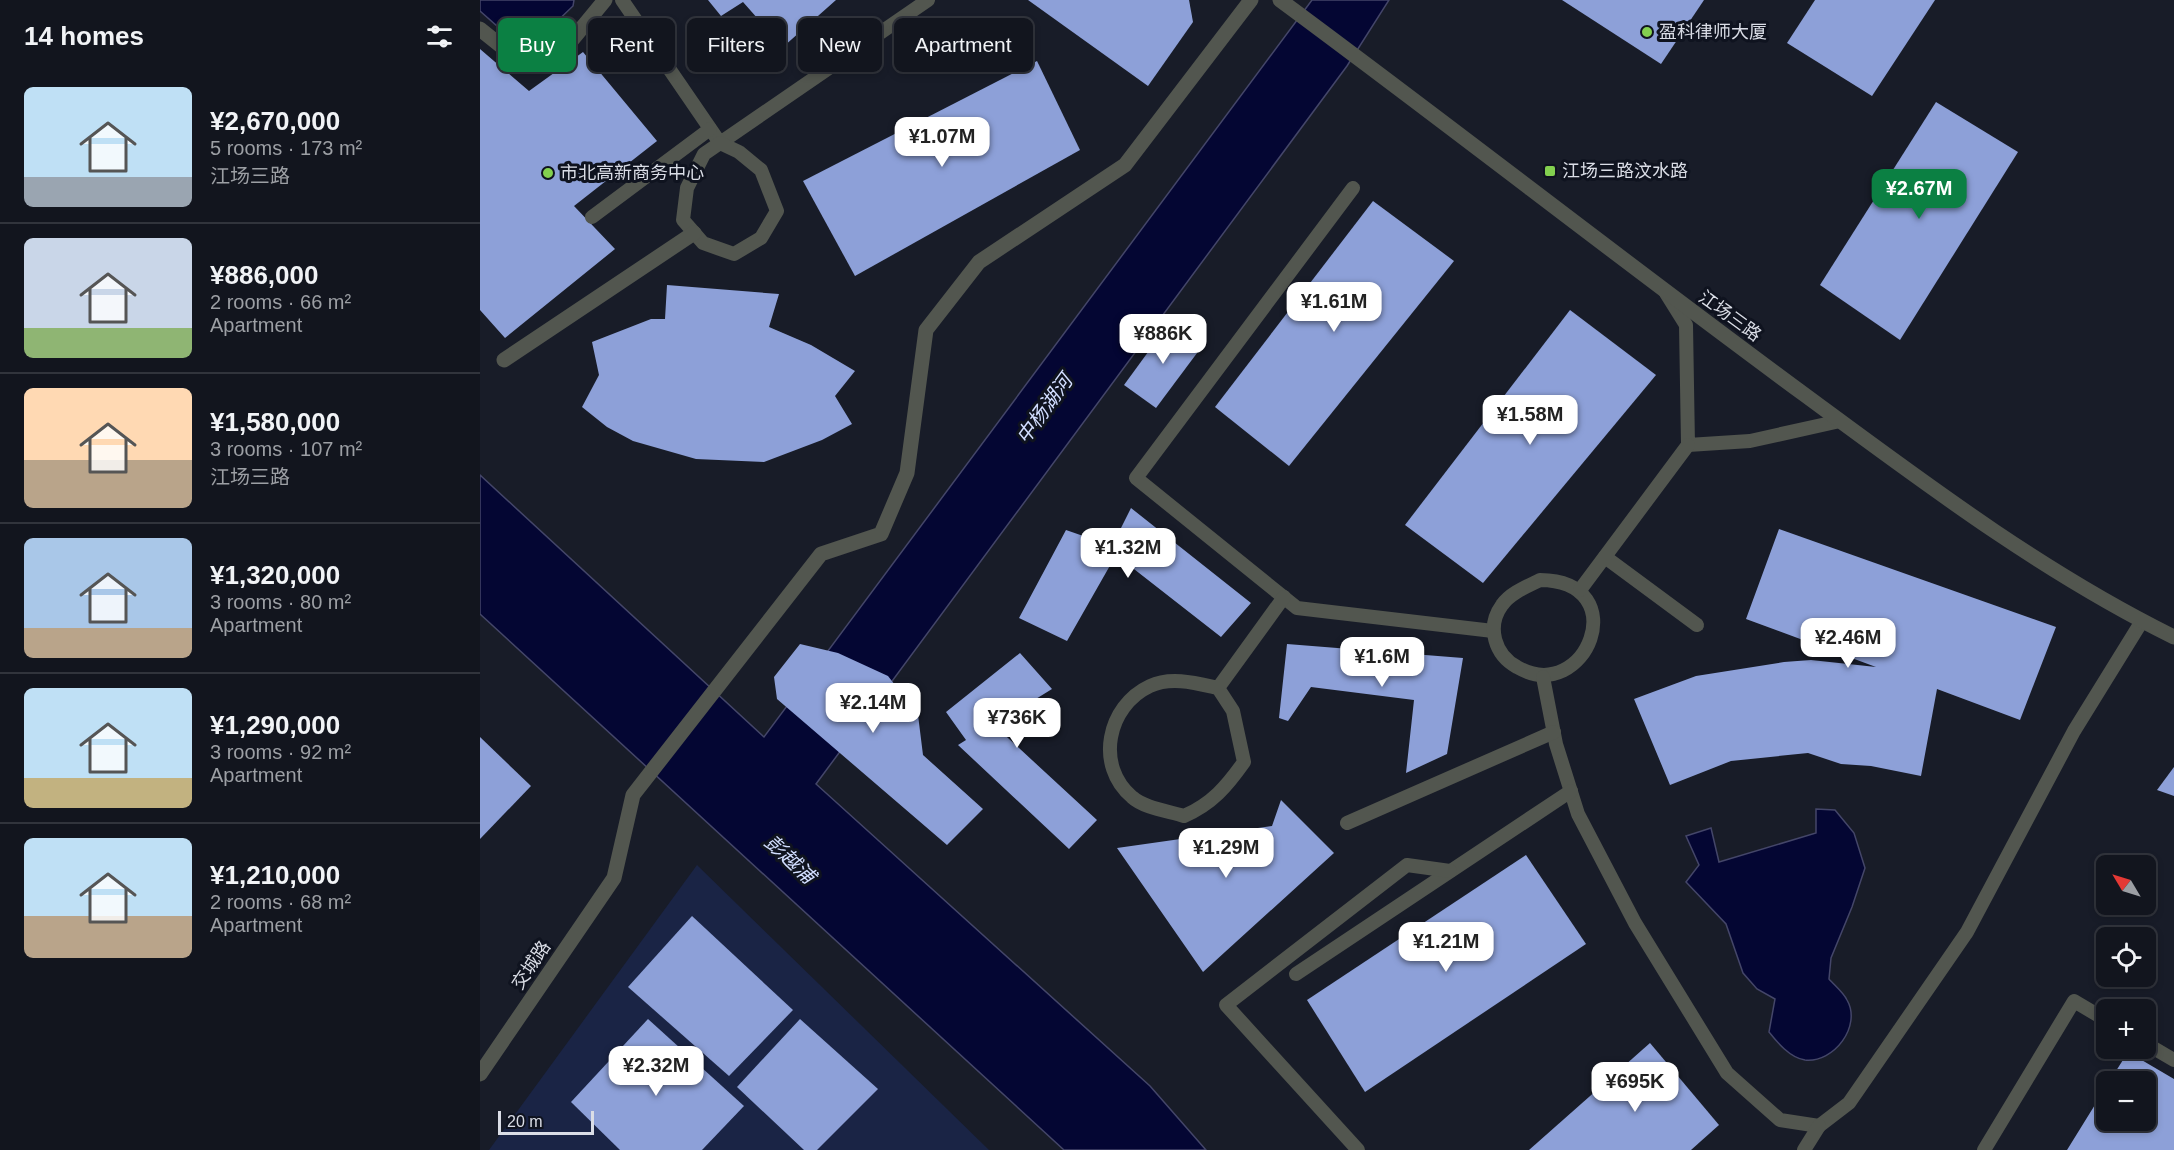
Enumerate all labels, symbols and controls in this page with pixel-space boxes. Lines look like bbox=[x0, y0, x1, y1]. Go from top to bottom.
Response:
chip: Buy bbox=[498, 18, 576, 72]
chip: Rent bbox=[588, 18, 675, 72]
chip: Filters bbox=[687, 18, 786, 72]
chip: New bbox=[798, 18, 882, 72]
chip: Apartment bbox=[894, 18, 1033, 72]
icon: filters bbox=[423, 20, 456, 53]
text: 14 homes bbox=[24, 21, 144, 51]
place label: 盈科律师大厦 bbox=[1659, 22, 1767, 42]
marker: 盈科律师大厦 bbox=[1640, 25, 1654, 39]
text: ¥2,670,000 bbox=[210, 106, 340, 136]
icon: home bbox=[72, 111, 144, 183]
pin: ¥1.07M bbox=[893, 117, 991, 168]
text: ¥1.07M bbox=[909, 125, 975, 147]
text: 5 rooms · 173 m² bbox=[210, 137, 362, 159]
place label: 江场三路汶水路 bbox=[1562, 161, 1688, 181]
place label: 市北高新商务中心 bbox=[560, 163, 704, 183]
marker: 江场三路汶水路 bbox=[1543, 164, 1557, 178]
text: 江场三路 bbox=[210, 165, 290, 187]
marker: 市北高新商务中心 bbox=[541, 166, 555, 180]
pin: ¥2.67M bbox=[1870, 169, 1968, 220]
text: ¥2.67M bbox=[1886, 177, 1952, 199]
text: ¥886,000 bbox=[210, 260, 318, 290]
icon: home bbox=[72, 262, 144, 334]
pin: ¥1.61M bbox=[1285, 282, 1383, 333]
street label: 江场三路 bbox=[1695, 287, 1765, 345]
text: ¥1.61M bbox=[1301, 290, 1367, 312]
text: 2 rooms · 66 m² bbox=[210, 291, 351, 313]
text: Apartment bbox=[210, 314, 302, 336]
pin: ¥886K bbox=[1121, 314, 1205, 365]
text: ¥886K bbox=[1134, 322, 1192, 344]
water label: 中杨湖河 bbox=[1012, 367, 1079, 448]
pin: ¥1.58M bbox=[1481, 395, 1579, 446]
text: ¥1.58M bbox=[1497, 403, 1563, 425]
text: ¥1,580,000 bbox=[210, 407, 340, 437]
icon: home bbox=[72, 412, 144, 484]
text: 3 rooms · 107 m² bbox=[210, 438, 362, 460]
text: 江场三路 bbox=[210, 466, 290, 488]
pin: ¥1.32M bbox=[1079, 528, 1177, 579]
text: ¥1.32M bbox=[1095, 536, 1161, 558]
text: ¥1,320,000 bbox=[210, 560, 340, 590]
icon: home bbox=[72, 562, 144, 634]
text: 3 rooms · 80 m² bbox=[210, 591, 351, 613]
text: Apartment bbox=[210, 614, 302, 636]
pin: ¥2.46M bbox=[1799, 618, 1897, 669]
text: ¥2.46M bbox=[1815, 626, 1881, 648]
pin: ¥1.6M bbox=[1340, 637, 1424, 688]
text: ¥1.6M bbox=[1354, 645, 1410, 667]
pin: ¥2.14M bbox=[824, 683, 922, 734]
text: ¥2.14M bbox=[840, 691, 906, 713]
pin: ¥736K bbox=[975, 698, 1059, 749]
text: ¥736K bbox=[988, 706, 1046, 728]
text: ¥1,290,000 bbox=[210, 710, 340, 740]
icon: home bbox=[72, 712, 144, 784]
text: 3 rooms · 92 m² bbox=[210, 741, 351, 763]
text: Apartment bbox=[210, 764, 302, 786]
pin: ¥1.29M bbox=[1177, 828, 1275, 879]
water label: 彭越浦 bbox=[761, 830, 822, 890]
text: ¥1.29M bbox=[1193, 836, 1259, 858]
north arrow bbox=[2096, 855, 2156, 915]
map controls bbox=[2096, 855, 2156, 1131]
text: ¥1,210,000 bbox=[210, 860, 340, 890]
icon: home bbox=[72, 862, 144, 934]
text: 2 rooms · 68 m² bbox=[210, 891, 351, 913]
text: Apartment bbox=[210, 914, 302, 936]
pin: ¥1.21M bbox=[1397, 922, 1495, 973]
button: locate bbox=[2096, 927, 2156, 987]
text: ¥1.21M bbox=[1413, 930, 1479, 952]
street label: 交城路 bbox=[508, 937, 554, 993]
button: + bbox=[2096, 999, 2156, 1059]
pin: ¥2.32M bbox=[607, 1046, 705, 1097]
text: ¥2.32M bbox=[623, 1054, 689, 1076]
pin: ¥695K bbox=[1593, 1062, 1677, 1113]
text: ¥695K bbox=[1606, 1070, 1664, 1092]
button: − bbox=[2096, 1071, 2156, 1131]
scale bar bbox=[498, 1108, 594, 1136]
text: 20 m bbox=[507, 1113, 543, 1130]

